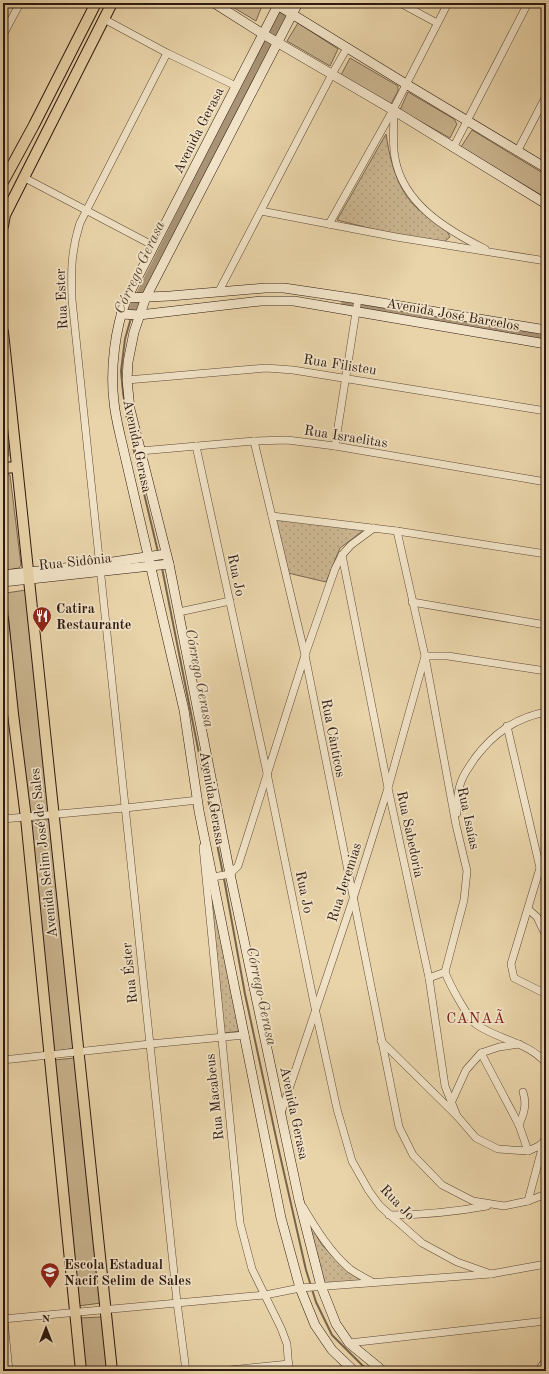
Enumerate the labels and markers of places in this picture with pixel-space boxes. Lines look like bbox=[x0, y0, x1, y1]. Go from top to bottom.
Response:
place label: Catira Restaurante bbox=[56, 602, 131, 632]
restaurant icon: Catira Restaurante bbox=[31, 605, 53, 633]
place label: Escola Estadual Nacif Selim de Sales bbox=[64, 1258, 191, 1288]
school or university icon: Escola Estadual Nacif Selim de Sales bbox=[39, 1261, 61, 1289]

